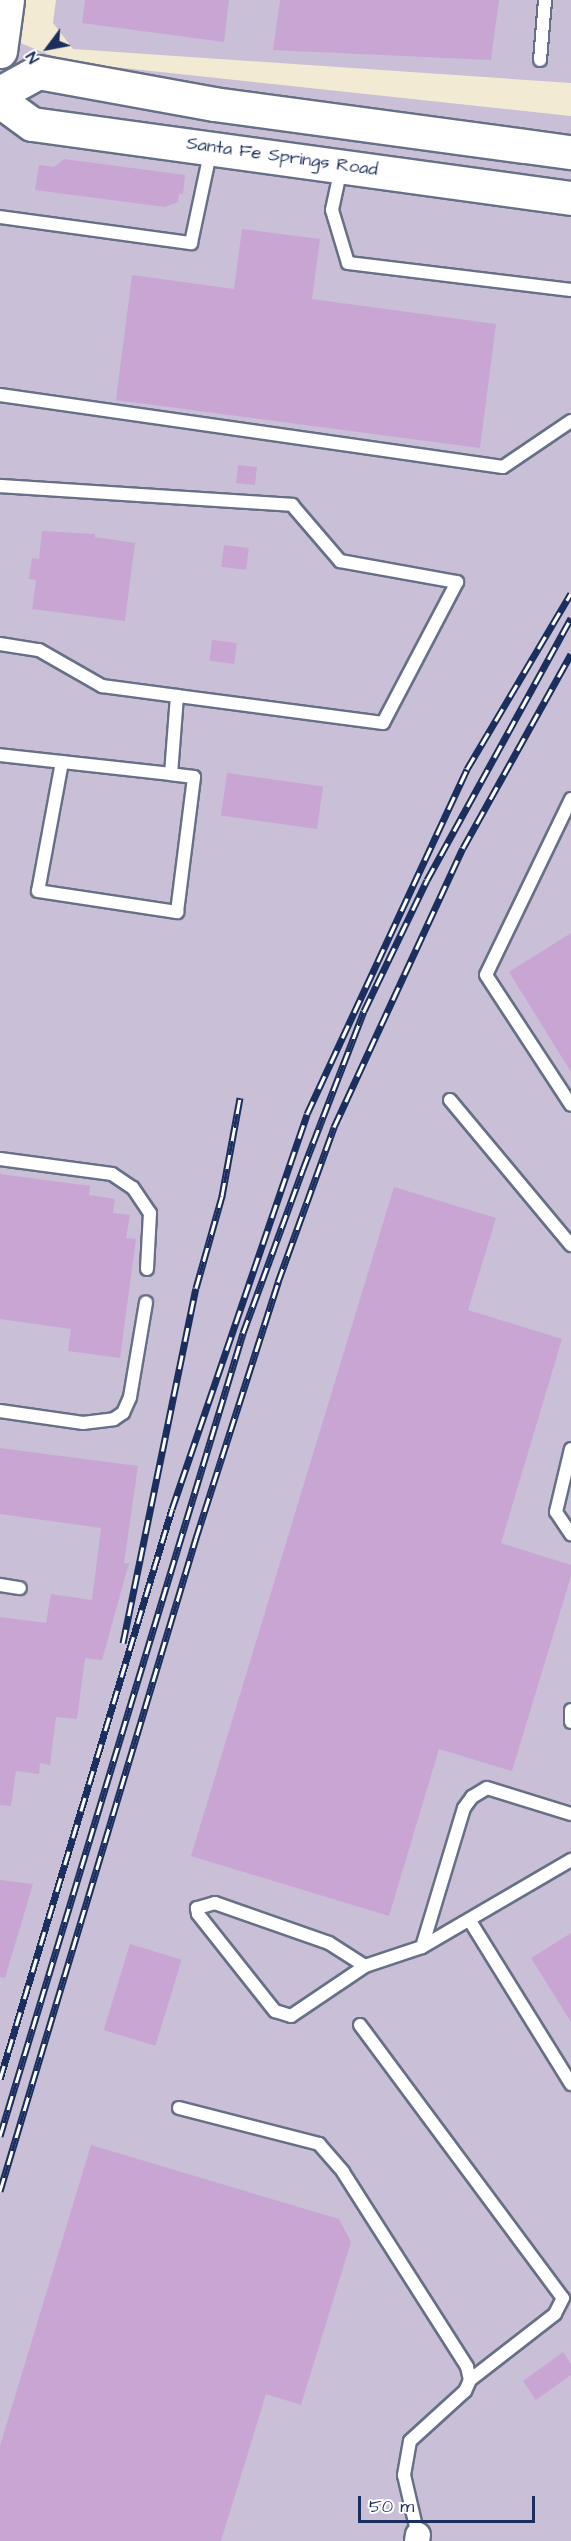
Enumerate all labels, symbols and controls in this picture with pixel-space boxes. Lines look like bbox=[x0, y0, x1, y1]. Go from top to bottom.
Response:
north arrow bbox=[18, 18, 78, 78]
text: N bbox=[21, 47, 45, 68]
street label: Santa Fe Springs Road bbox=[185, 133, 379, 181]
scale bar bbox=[361, 2484, 538, 2522]
text: 50 m bbox=[369, 2494, 414, 2519]

